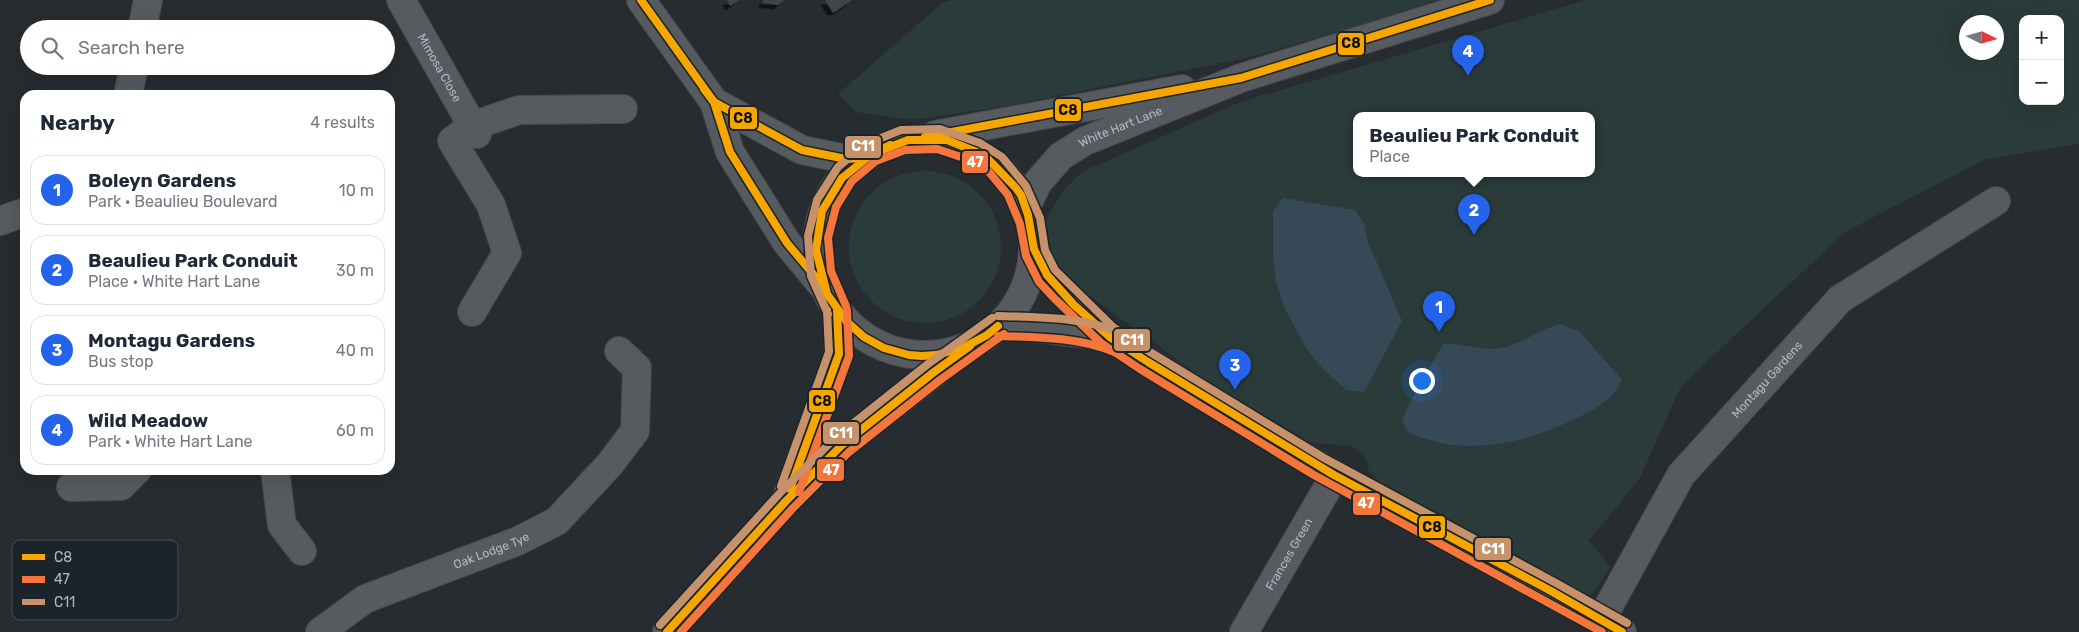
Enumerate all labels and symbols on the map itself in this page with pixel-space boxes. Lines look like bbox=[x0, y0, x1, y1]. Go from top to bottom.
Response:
north arrow bbox=[1959, 15, 2004, 60]
street label: Mimosa Close bbox=[415, 31, 465, 105]
line badge: C8 bbox=[1337, 32, 1365, 56]
text: C8 bbox=[1341, 35, 1361, 52]
pin: 4 bbox=[1452, 35, 1484, 76]
line badge: C8 bbox=[1054, 98, 1082, 122]
text: C8 bbox=[1058, 102, 1078, 119]
street label: White Hart Lane bbox=[1076, 103, 1165, 150]
line badge: C8 bbox=[729, 106, 758, 130]
text: C8 bbox=[733, 110, 753, 127]
line badge: C11 bbox=[844, 135, 882, 159]
text: C11 bbox=[851, 138, 875, 155]
line badge: 47 bbox=[961, 150, 989, 174]
text: 47 bbox=[966, 154, 984, 171]
pin: 2 bbox=[1458, 194, 1490, 235]
pin: 1 bbox=[1423, 291, 1455, 332]
line badge: C11 bbox=[1113, 328, 1151, 352]
text: C11 bbox=[1120, 332, 1144, 349]
street label: Montagu Gardens bbox=[1729, 338, 1805, 421]
pin: 3 bbox=[1219, 349, 1251, 390]
your location bbox=[1409, 368, 1435, 394]
line badge: C8 bbox=[808, 389, 836, 413]
text: C8 bbox=[812, 393, 832, 410]
line badge: C11 bbox=[822, 421, 860, 445]
text: C11 bbox=[829, 425, 853, 442]
line badge: 47 bbox=[816, 458, 845, 482]
text: 47 bbox=[822, 462, 840, 479]
line badge: 47 bbox=[1352, 492, 1381, 516]
text: 47 bbox=[1357, 495, 1375, 512]
line badge: C8 bbox=[1418, 515, 1446, 539]
street label: Frances Green bbox=[1263, 516, 1316, 593]
text: C8 bbox=[1422, 519, 1442, 536]
street label: Oak Lodge Tye bbox=[451, 529, 532, 572]
line badge: C11 bbox=[1474, 537, 1512, 561]
legend bbox=[12, 540, 178, 620]
text: C11 bbox=[1481, 541, 1505, 558]
text: C8 bbox=[54, 549, 72, 566]
text: 47 bbox=[54, 571, 70, 588]
text: C11 bbox=[54, 594, 75, 611]

